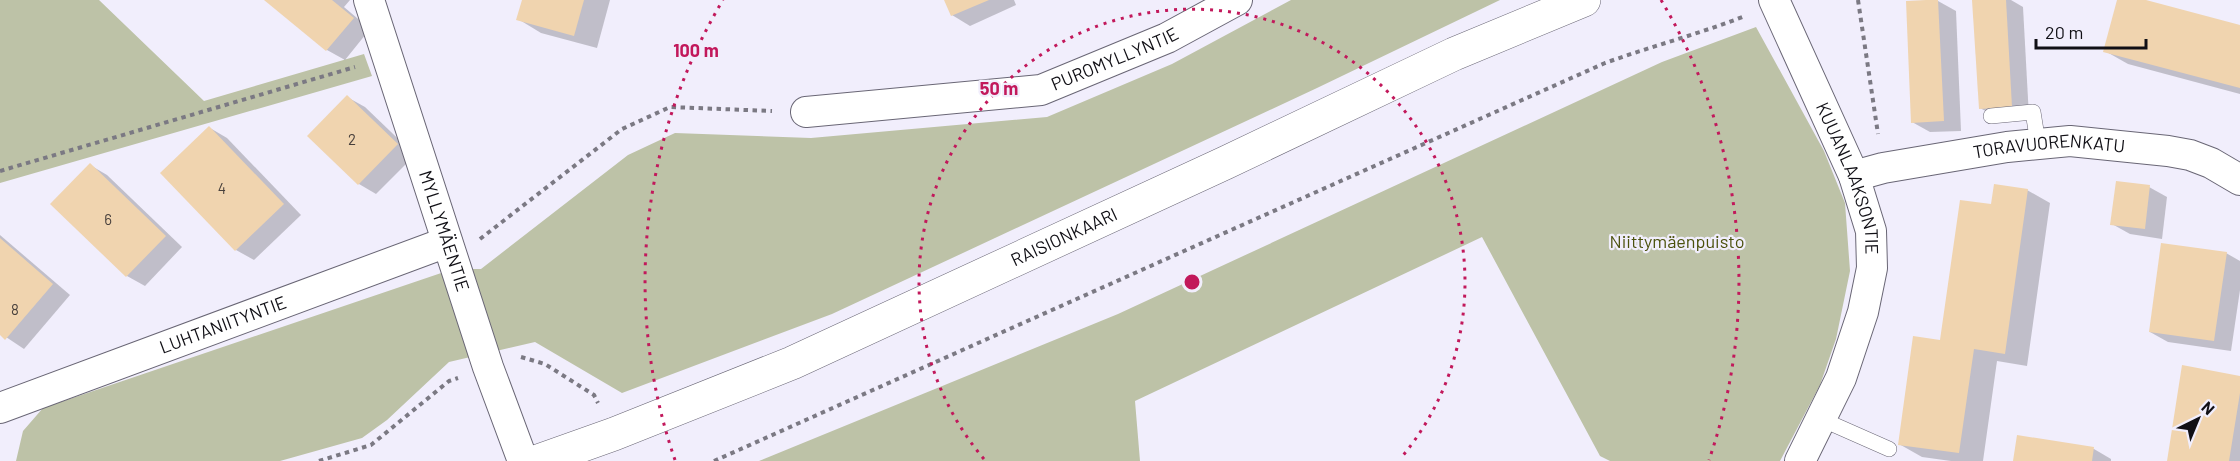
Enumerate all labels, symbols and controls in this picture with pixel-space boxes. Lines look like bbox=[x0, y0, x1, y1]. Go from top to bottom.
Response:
scale bar bbox=[2036, 12, 2146, 50]
text: 20 m bbox=[2045, 21, 2083, 43]
street label: PUROMYLLYNTIE bbox=[1048, 22, 1182, 95]
text: 100 m bbox=[673, 39, 719, 61]
text: 50 m bbox=[980, 77, 1018, 99]
street label: KUUANLAAKSONTIE bbox=[1812, 98, 1884, 255]
street label: TORAVUORENKATU bbox=[1971, 129, 2126, 163]
house number: 2 bbox=[348, 130, 356, 148]
street label: MYLLYMÄENTIE bbox=[415, 167, 475, 294]
house number: 4 bbox=[218, 179, 226, 197]
street label: RAISIONKAARI bbox=[1007, 202, 1120, 270]
house number: 6 bbox=[104, 210, 112, 228]
park label: Niittymäenpuisto bbox=[1610, 230, 1744, 252]
centre of rings bbox=[1182, 272, 1202, 292]
street label: LUHTANIITYNTIE bbox=[156, 291, 289, 358]
house number: 8 bbox=[11, 300, 19, 318]
north arrow bbox=[2168, 389, 2228, 449]
text: N bbox=[2198, 397, 2219, 418]

